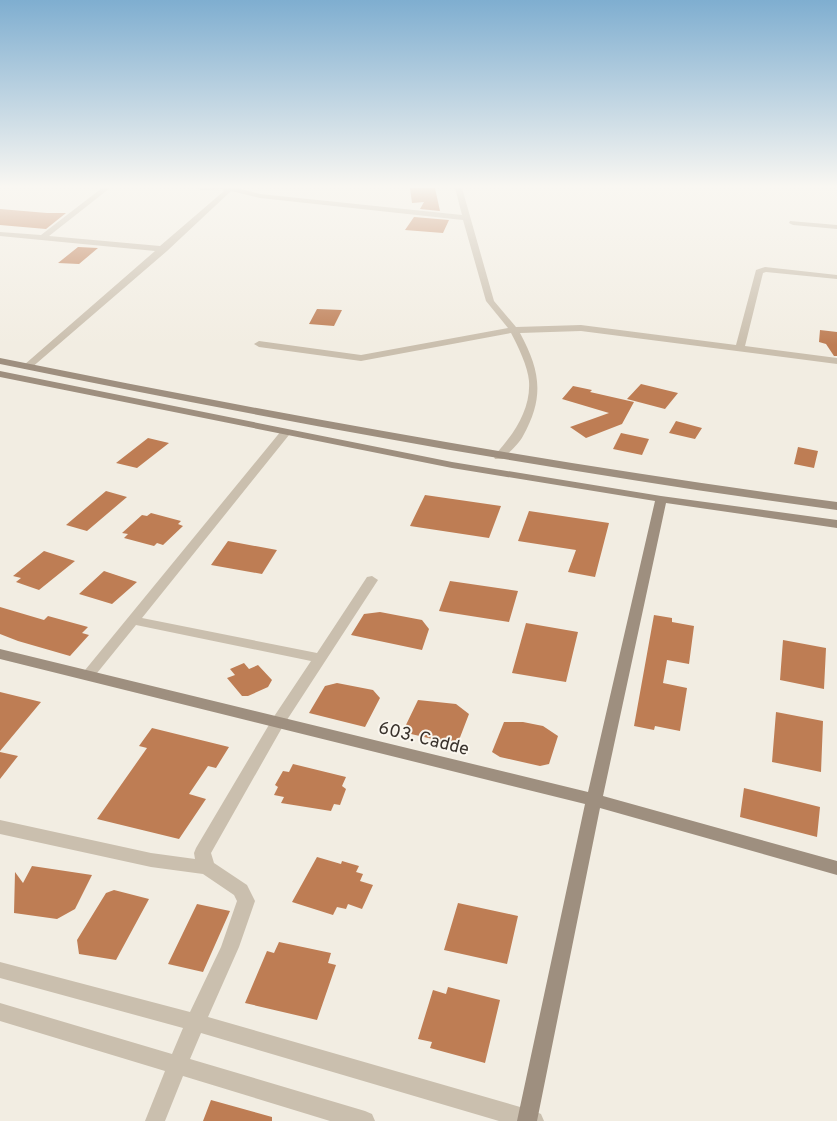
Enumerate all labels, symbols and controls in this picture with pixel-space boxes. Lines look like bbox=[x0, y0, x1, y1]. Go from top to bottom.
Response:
street label: 603. Cadde bbox=[376, 717, 471, 762]

